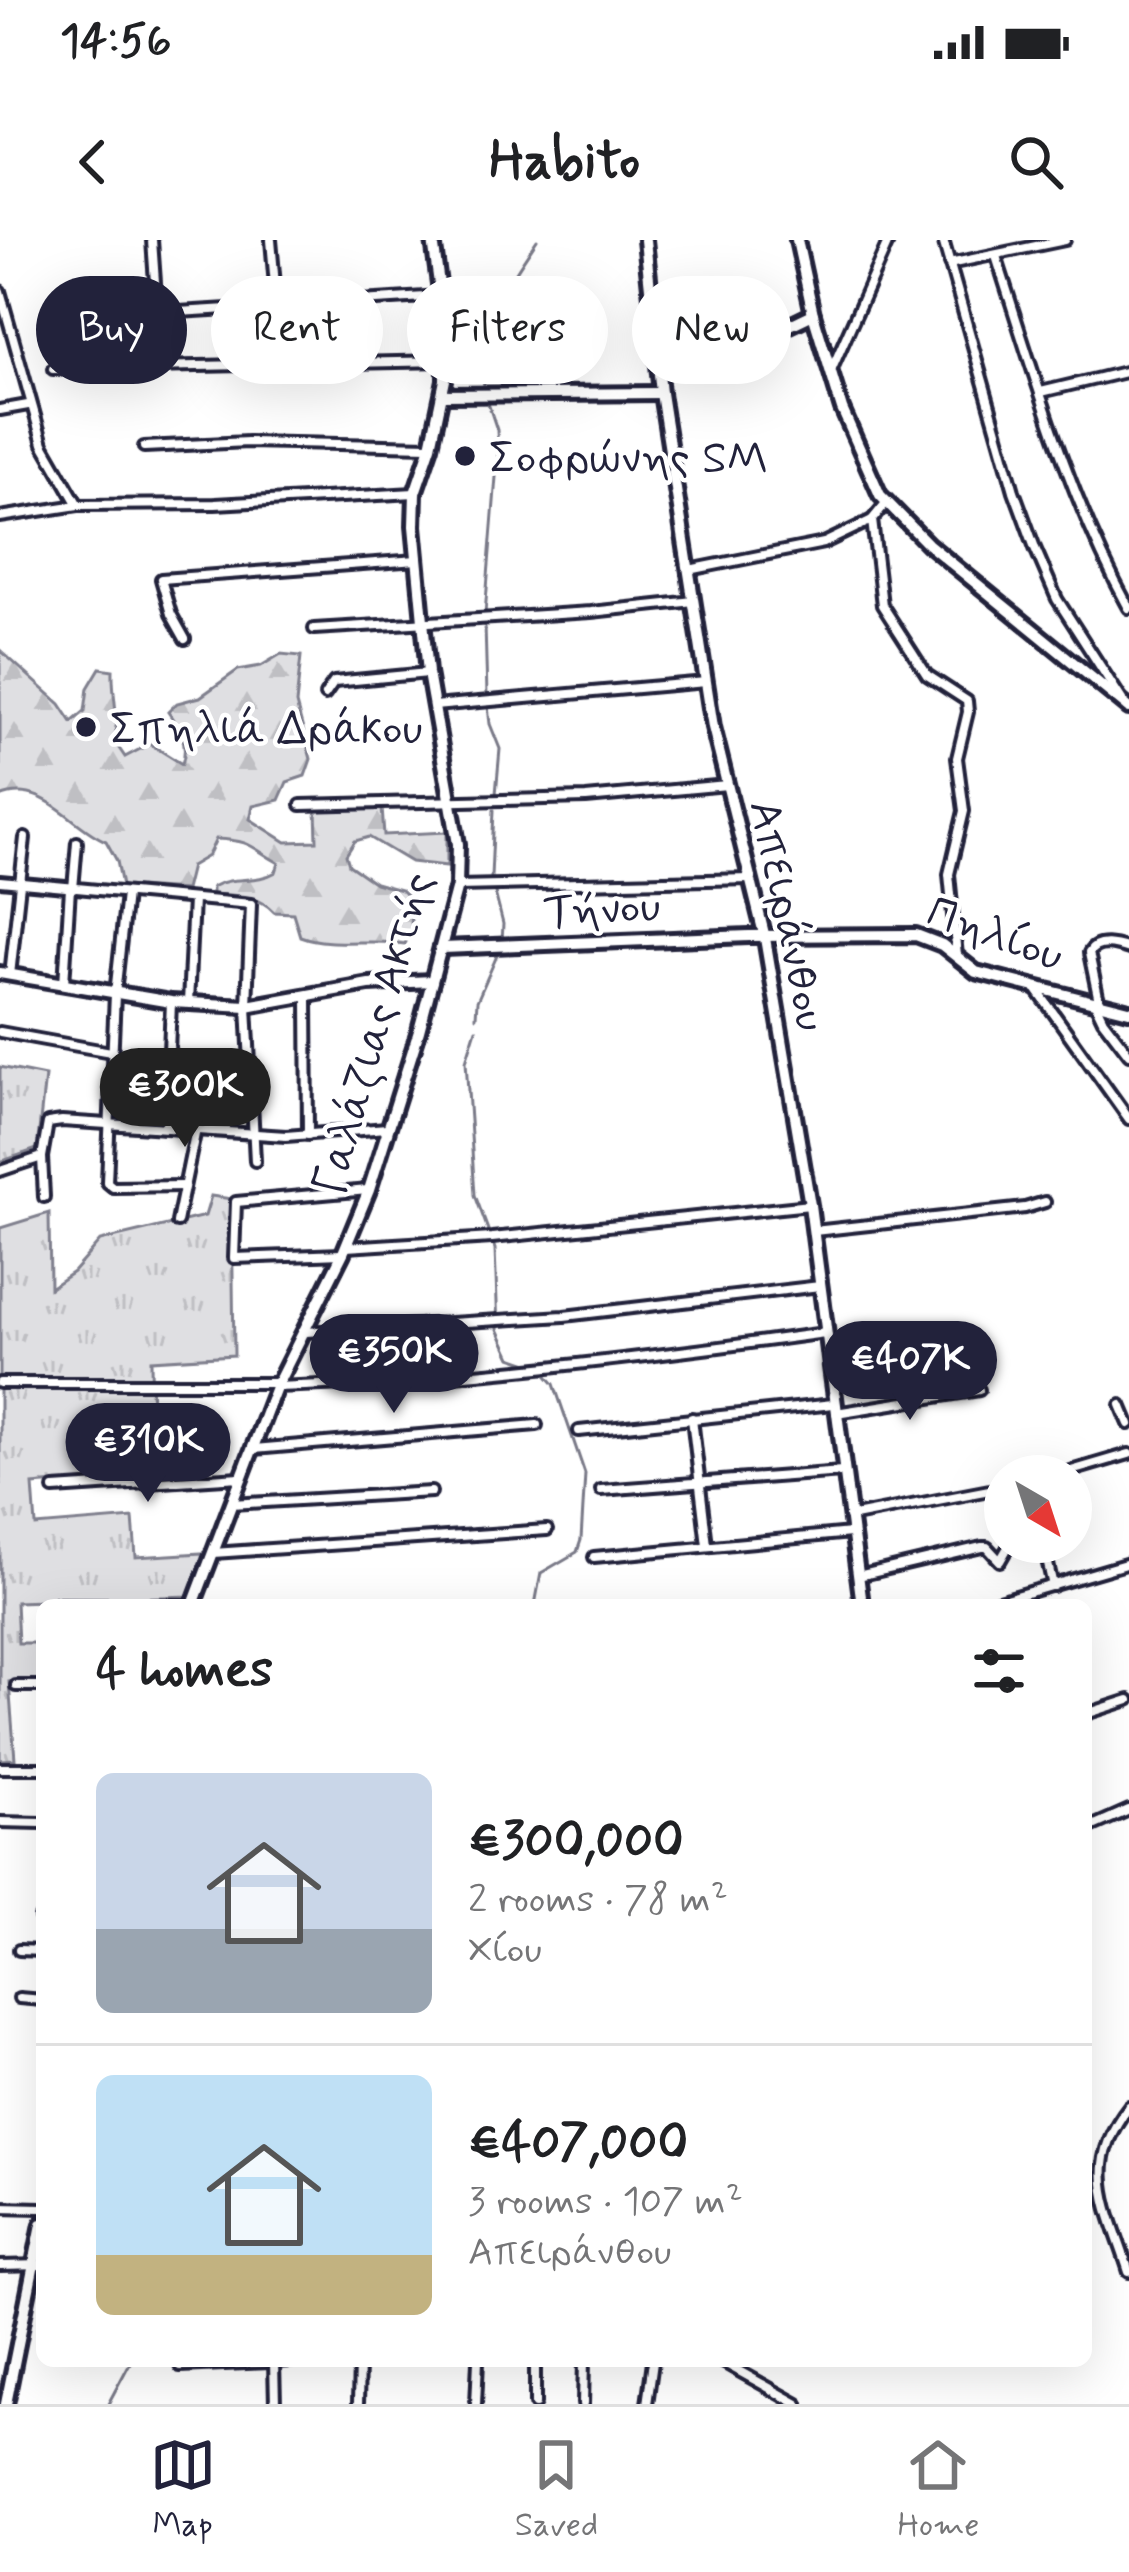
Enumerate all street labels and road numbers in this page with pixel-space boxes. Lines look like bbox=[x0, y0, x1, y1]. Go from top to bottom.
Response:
street label: Απειράνθου bbox=[733, 795, 840, 1037]
street label: Γαλάζιας Ακτής bbox=[301, 866, 450, 1202]
street label: Τήνου bbox=[542, 878, 662, 943]
street label: Πηλίου bbox=[919, 884, 1071, 987]

